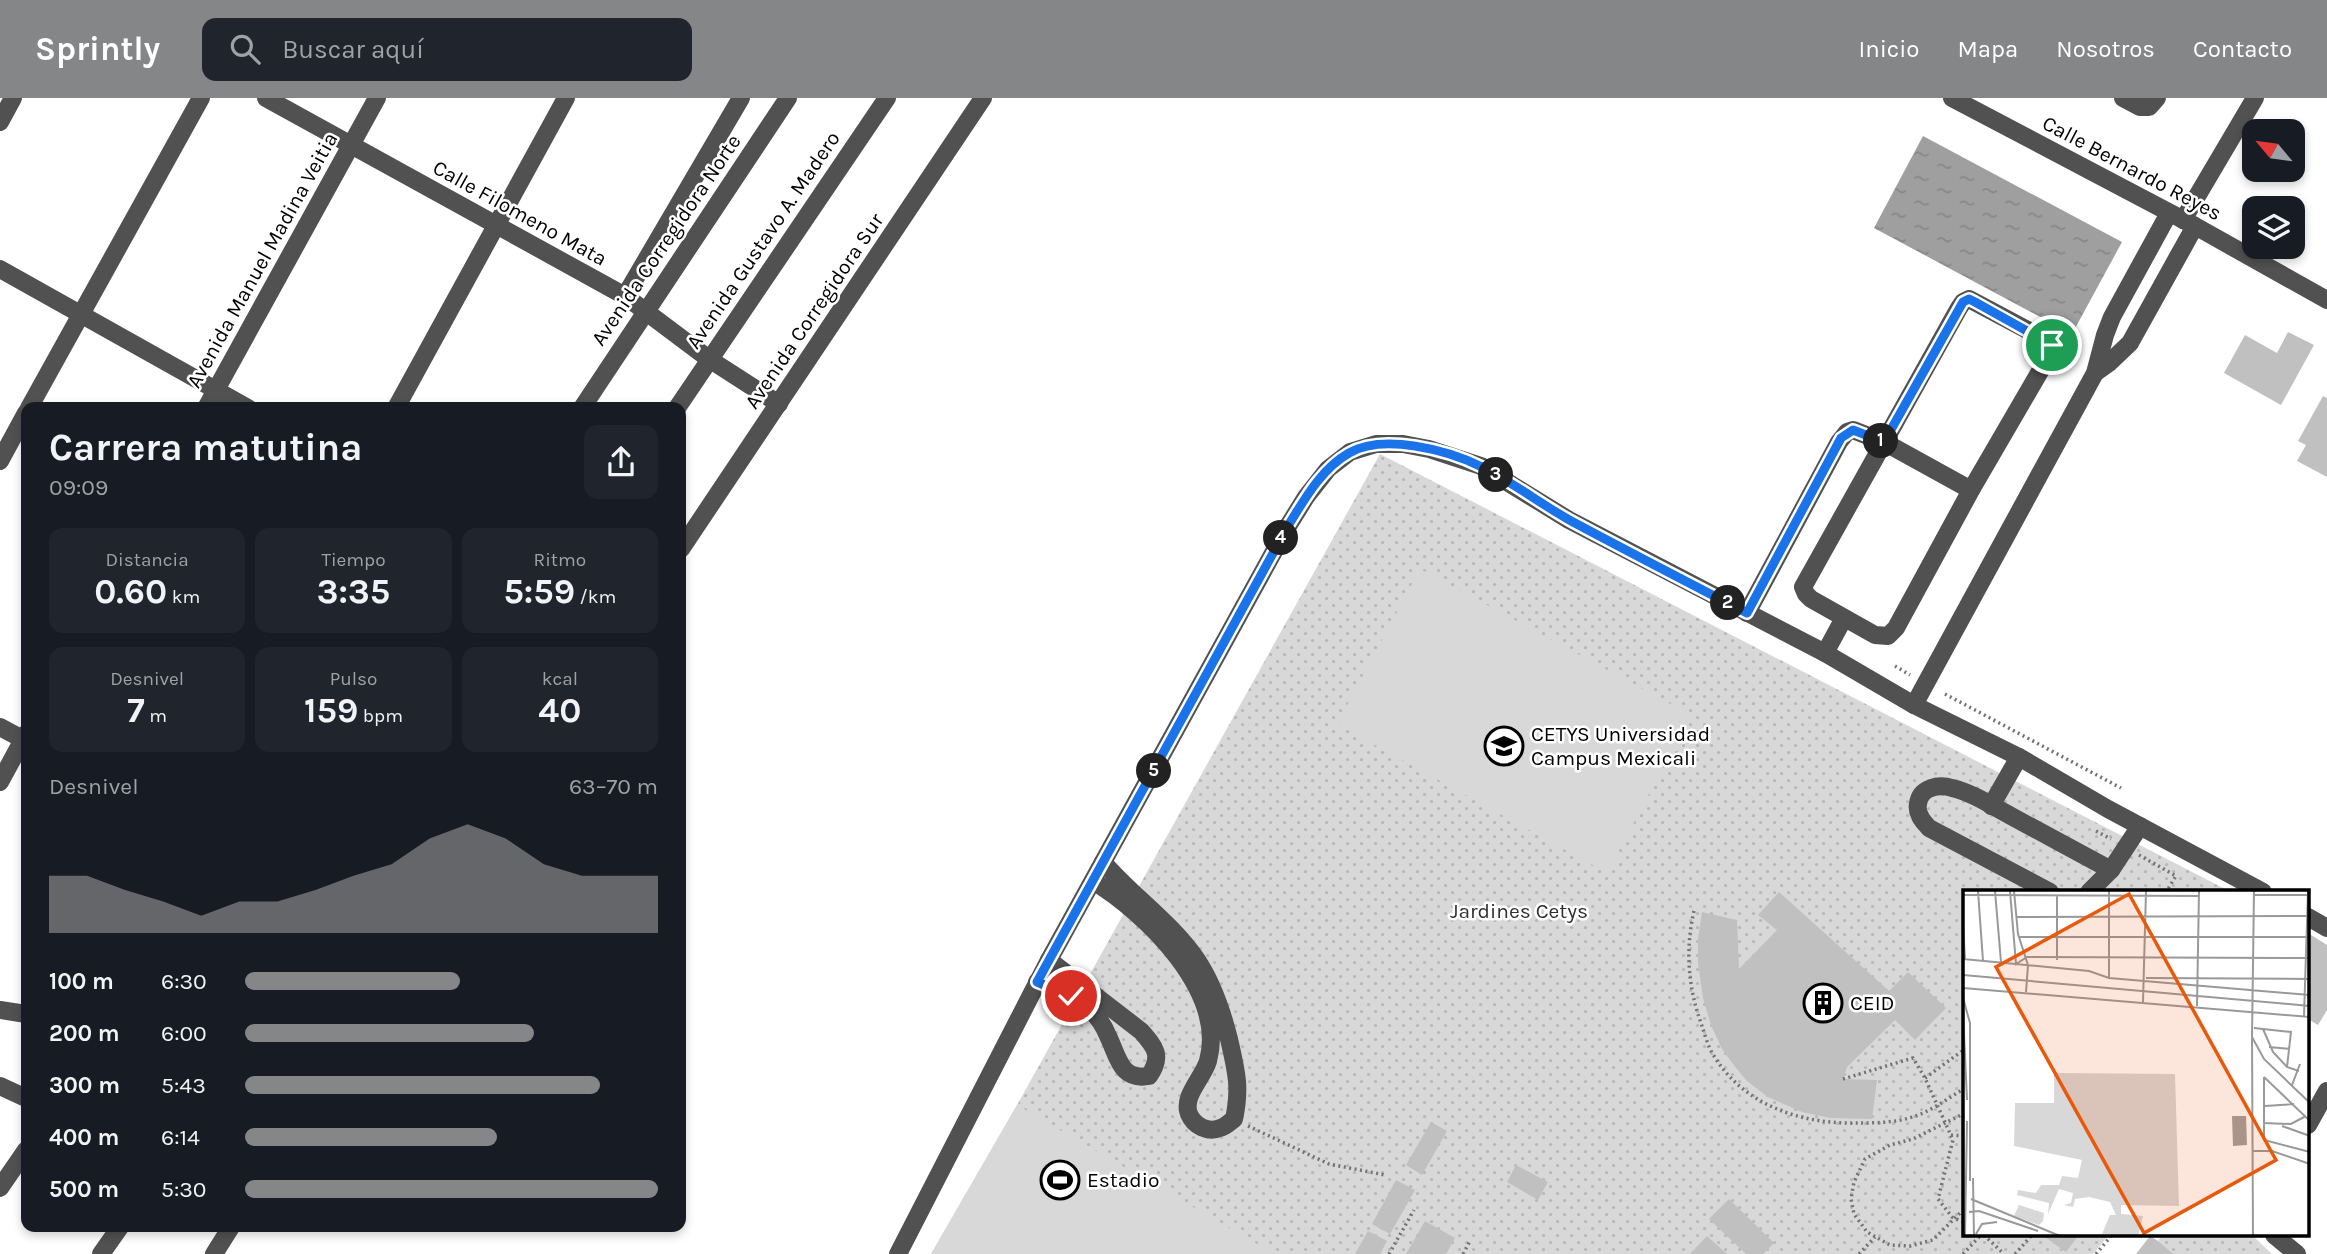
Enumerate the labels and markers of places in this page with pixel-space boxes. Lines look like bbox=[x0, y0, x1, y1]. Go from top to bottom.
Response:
pin bbox=[2022, 315, 2082, 375]
pin: 1 bbox=[1864, 424, 1898, 458]
pin: 3 bbox=[1478, 458, 1514, 492]
pin: 4 bbox=[1264, 520, 1298, 556]
pin: 2 bbox=[1710, 586, 1746, 620]
place label: CETYS Universidad Campus Mexicali bbox=[1531, 722, 1710, 770]
school or university icon: CETYS Universidad Campus Mexicali bbox=[1483, 725, 1525, 767]
pin: 5 bbox=[1136, 754, 1172, 788]
pin bbox=[1041, 966, 1101, 1026]
building icon: CEID bbox=[1802, 982, 1844, 1024]
place label: CEID bbox=[1850, 991, 1894, 1015]
sports icon: Estadio bbox=[1039, 1159, 1081, 1201]
place label: Estadio bbox=[1087, 1168, 1159, 1192]

